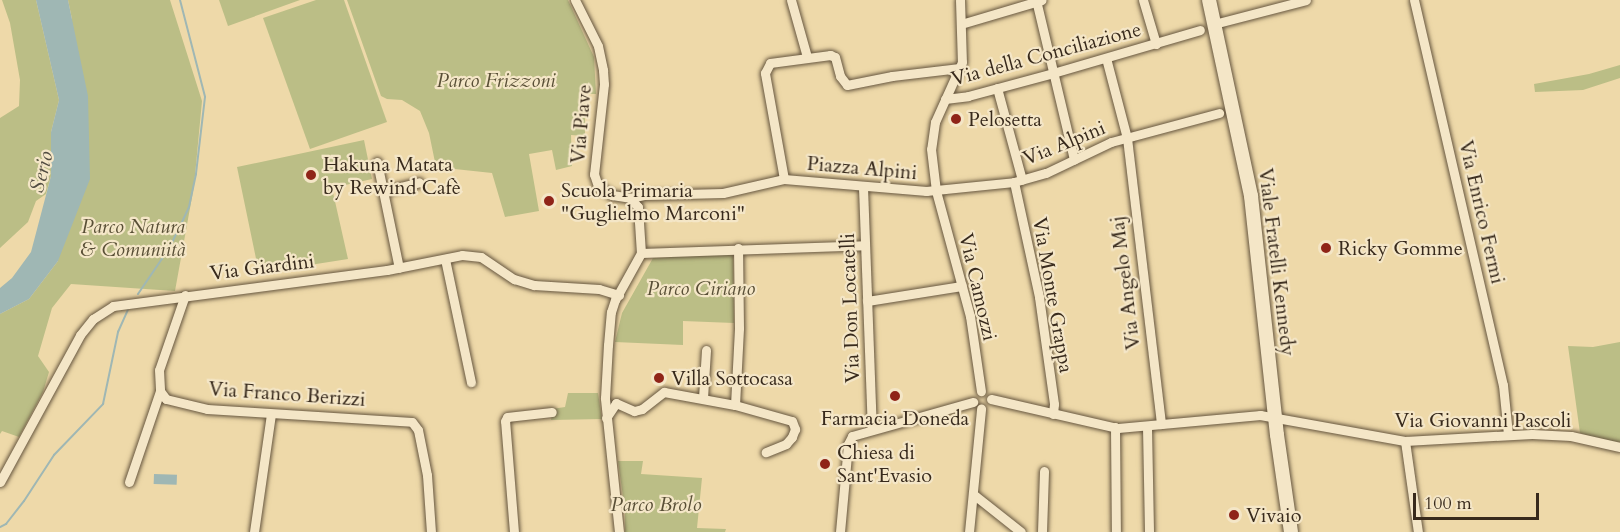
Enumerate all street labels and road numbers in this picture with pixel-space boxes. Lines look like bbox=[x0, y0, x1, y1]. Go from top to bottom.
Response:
street label: Via della Conciliazione bbox=[948, 17, 1144, 91]
street label: Via Piave bbox=[566, 83, 596, 165]
street label: Via Alpini bbox=[1019, 116, 1109, 170]
street label: Via Enrico Fermi bbox=[1454, 138, 1510, 286]
street label: Piazza Alpini bbox=[806, 151, 918, 185]
street label: Viale Fratelli Kennedy bbox=[1254, 167, 1300, 357]
street label: Via Monte Grappa bbox=[1027, 215, 1079, 375]
street label: Via Angelo Maj bbox=[1105, 215, 1145, 351]
street label: Via Camozzi bbox=[954, 231, 1002, 343]
street label: Via Don Locatelli bbox=[835, 233, 865, 383]
street label: Via Giardini bbox=[208, 249, 316, 285]
street label: Via Franco Berizzi bbox=[208, 377, 366, 411]
street label: Via Giovanni Pascoli bbox=[1395, 408, 1571, 432]

